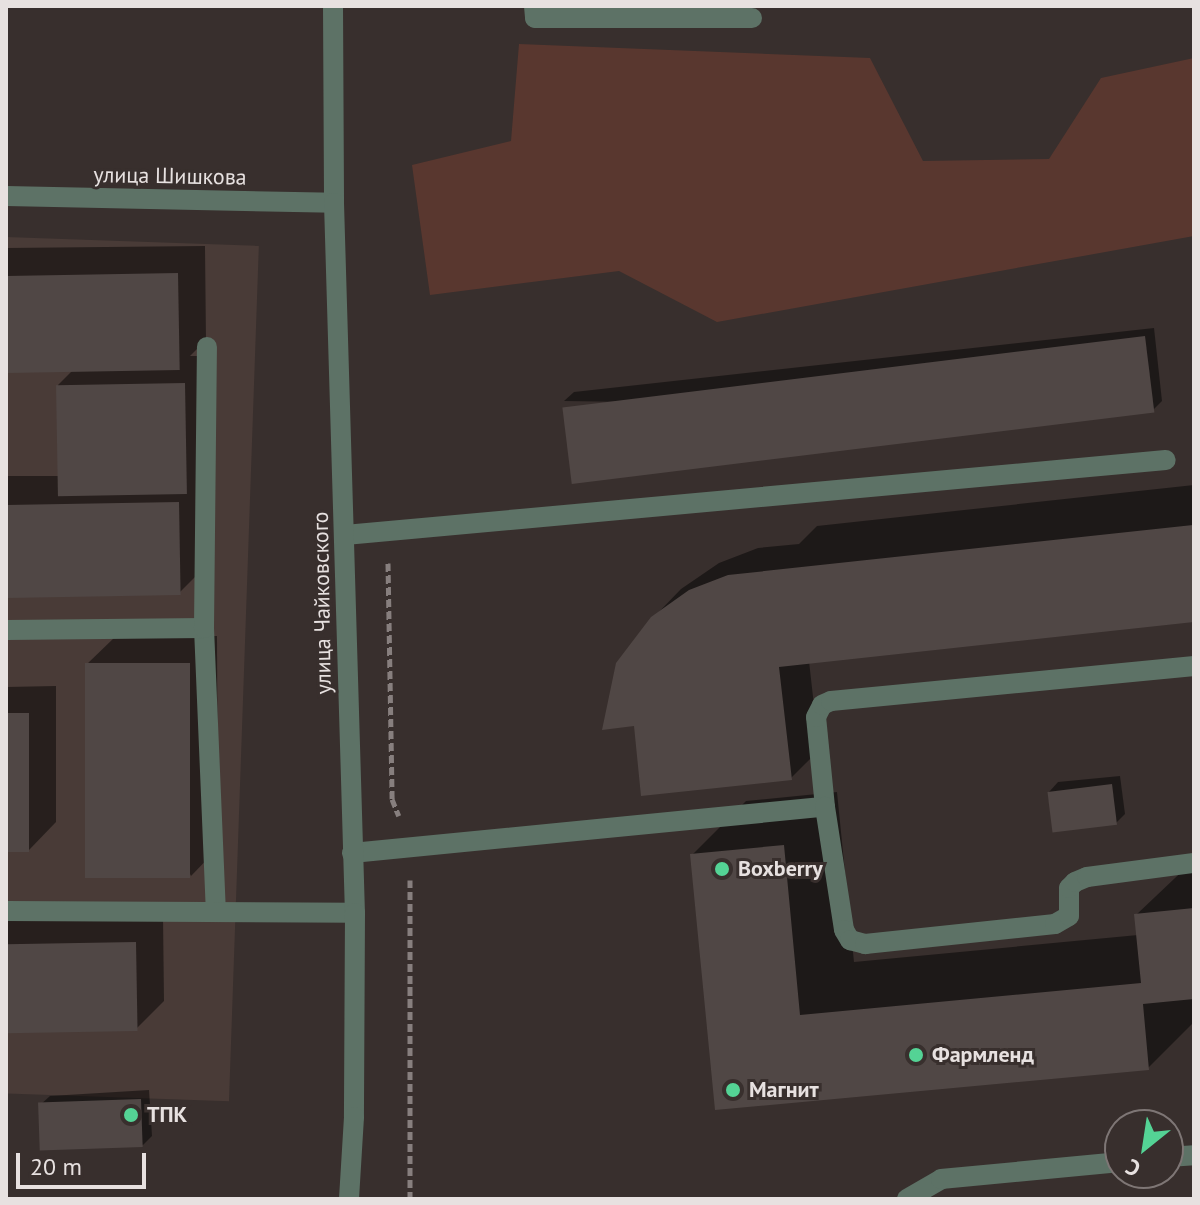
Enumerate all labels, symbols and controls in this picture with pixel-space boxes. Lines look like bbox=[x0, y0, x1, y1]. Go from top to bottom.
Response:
street label: улица Шишкова bbox=[93, 161, 247, 191]
street label: улица Чайковского bbox=[307, 511, 337, 695]
place label: Boxberry bbox=[738, 856, 823, 882]
marker: Boxberry bbox=[713, 860, 731, 878]
place label: Фармленд bbox=[932, 1042, 1034, 1068]
marker: Фармленд bbox=[907, 1046, 925, 1064]
place label: Магнит bbox=[749, 1077, 819, 1103]
marker: Магнит bbox=[724, 1081, 742, 1099]
place label: ТПК bbox=[147, 1102, 187, 1128]
marker: ТПК bbox=[122, 1106, 140, 1124]
north arrow bbox=[1104, 1109, 1184, 1189]
scale bar bbox=[20, 1137, 150, 1187]
text: 20 m bbox=[30, 1151, 82, 1182]
text: С bbox=[1121, 1153, 1145, 1183]

